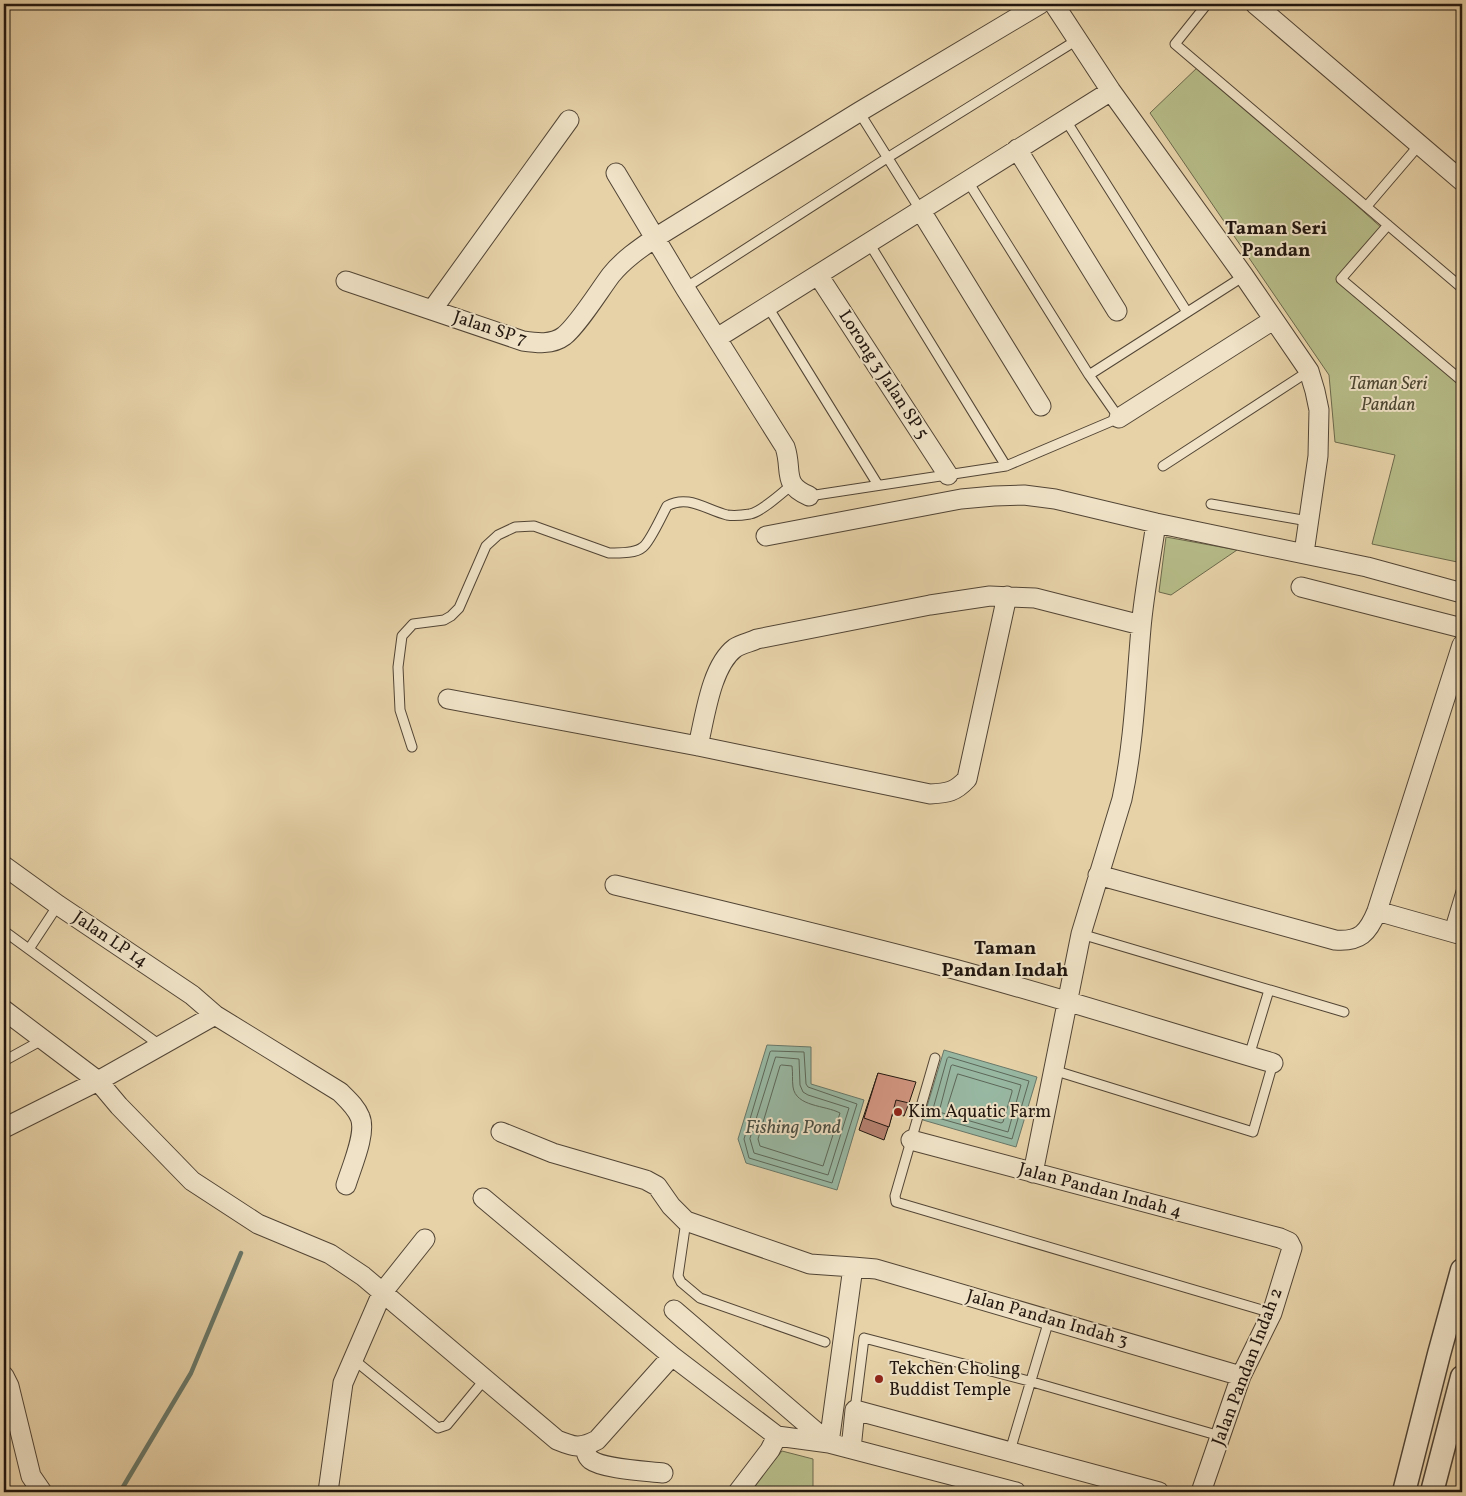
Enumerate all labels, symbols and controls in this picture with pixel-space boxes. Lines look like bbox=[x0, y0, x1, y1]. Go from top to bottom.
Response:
district label: Taman Seri Pandan bbox=[1225, 216, 1328, 264]
street label: Jalan SP 7 bbox=[450, 305, 530, 353]
street label: Lorong 3 Jalan SP 5 bbox=[832, 306, 934, 444]
park label: Taman Seri Pandan bbox=[1349, 372, 1428, 418]
street label: Jalan LP 14 bbox=[68, 906, 152, 974]
district label: Taman Pandan Indah bbox=[942, 936, 1068, 984]
place label: Kim Aquatic Farm bbox=[908, 1100, 1051, 1125]
marker: Kim Aquatic Farm bbox=[892, 1106, 904, 1118]
water label: Fishing Pond bbox=[745, 1115, 841, 1141]
street label: Jalan Pandan Indah 4 bbox=[1015, 1157, 1185, 1225]
street label: Jalan Pandan Indah 3 bbox=[963, 1284, 1131, 1354]
street label: Jalan Pandan Indah 2 bbox=[1206, 1284, 1290, 1450]
place label: Tekchen Choling Buddist Temple bbox=[889, 1357, 1020, 1403]
marker: Tekchen Choling Buddist Temple bbox=[873, 1373, 885, 1385]

